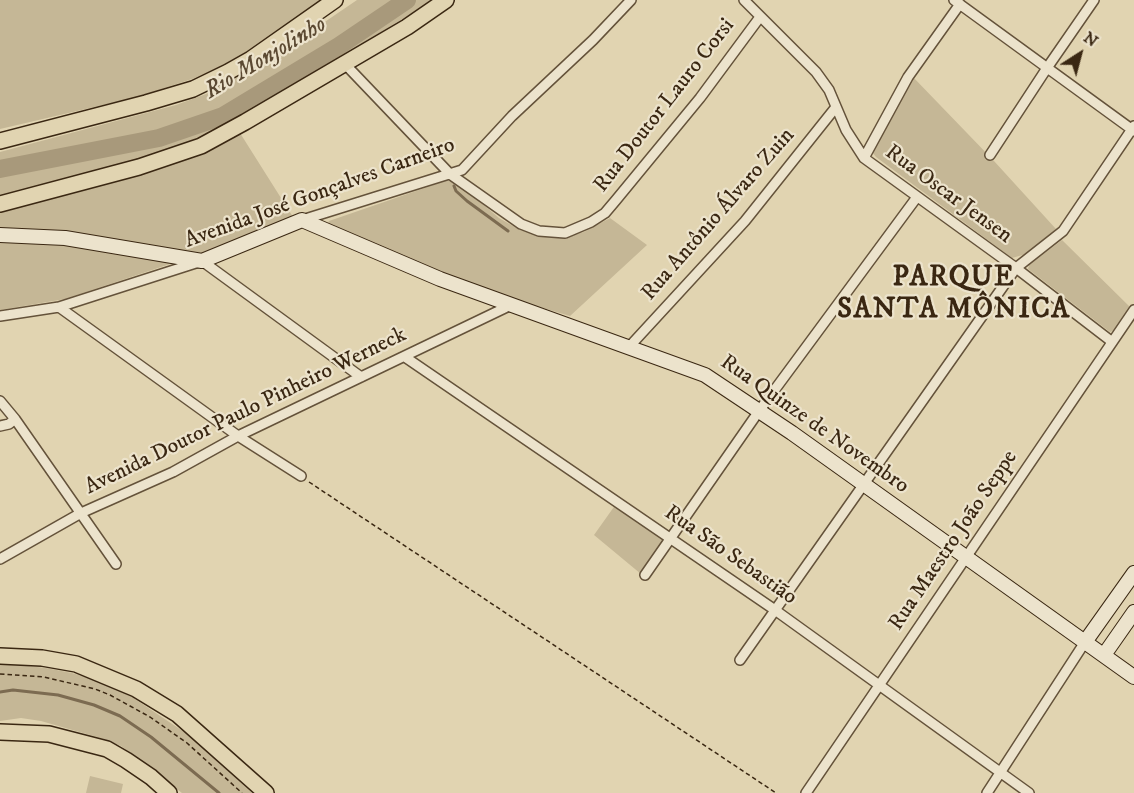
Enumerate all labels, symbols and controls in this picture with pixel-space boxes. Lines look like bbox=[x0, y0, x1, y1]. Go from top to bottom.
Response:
water label: Rio Monjolinho bbox=[200, 11, 332, 107]
street label: Rua Doutor Lauro Corsi bbox=[589, 14, 741, 198]
north arrow bbox=[1050, 24, 1110, 84]
text: N bbox=[1079, 27, 1102, 51]
street label: Rua Antônio Álvaro Zuin bbox=[637, 123, 801, 307]
street label: Avenida José Gonçalves Carneiro bbox=[181, 133, 459, 255]
street label: Rua Oscar Jensen bbox=[879, 140, 1017, 250]
district label: PARQUE SANTA MÔNICA bbox=[837, 262, 1071, 328]
street label: Avenida Doutor Paulo Pinheiro Werneck bbox=[81, 322, 411, 502]
street label: Rua Quinze de Novembro bbox=[715, 350, 913, 500]
street label: Rua Maestro João Seppe bbox=[884, 446, 1024, 636]
street label: Rua São Sebastião bbox=[659, 500, 801, 612]

